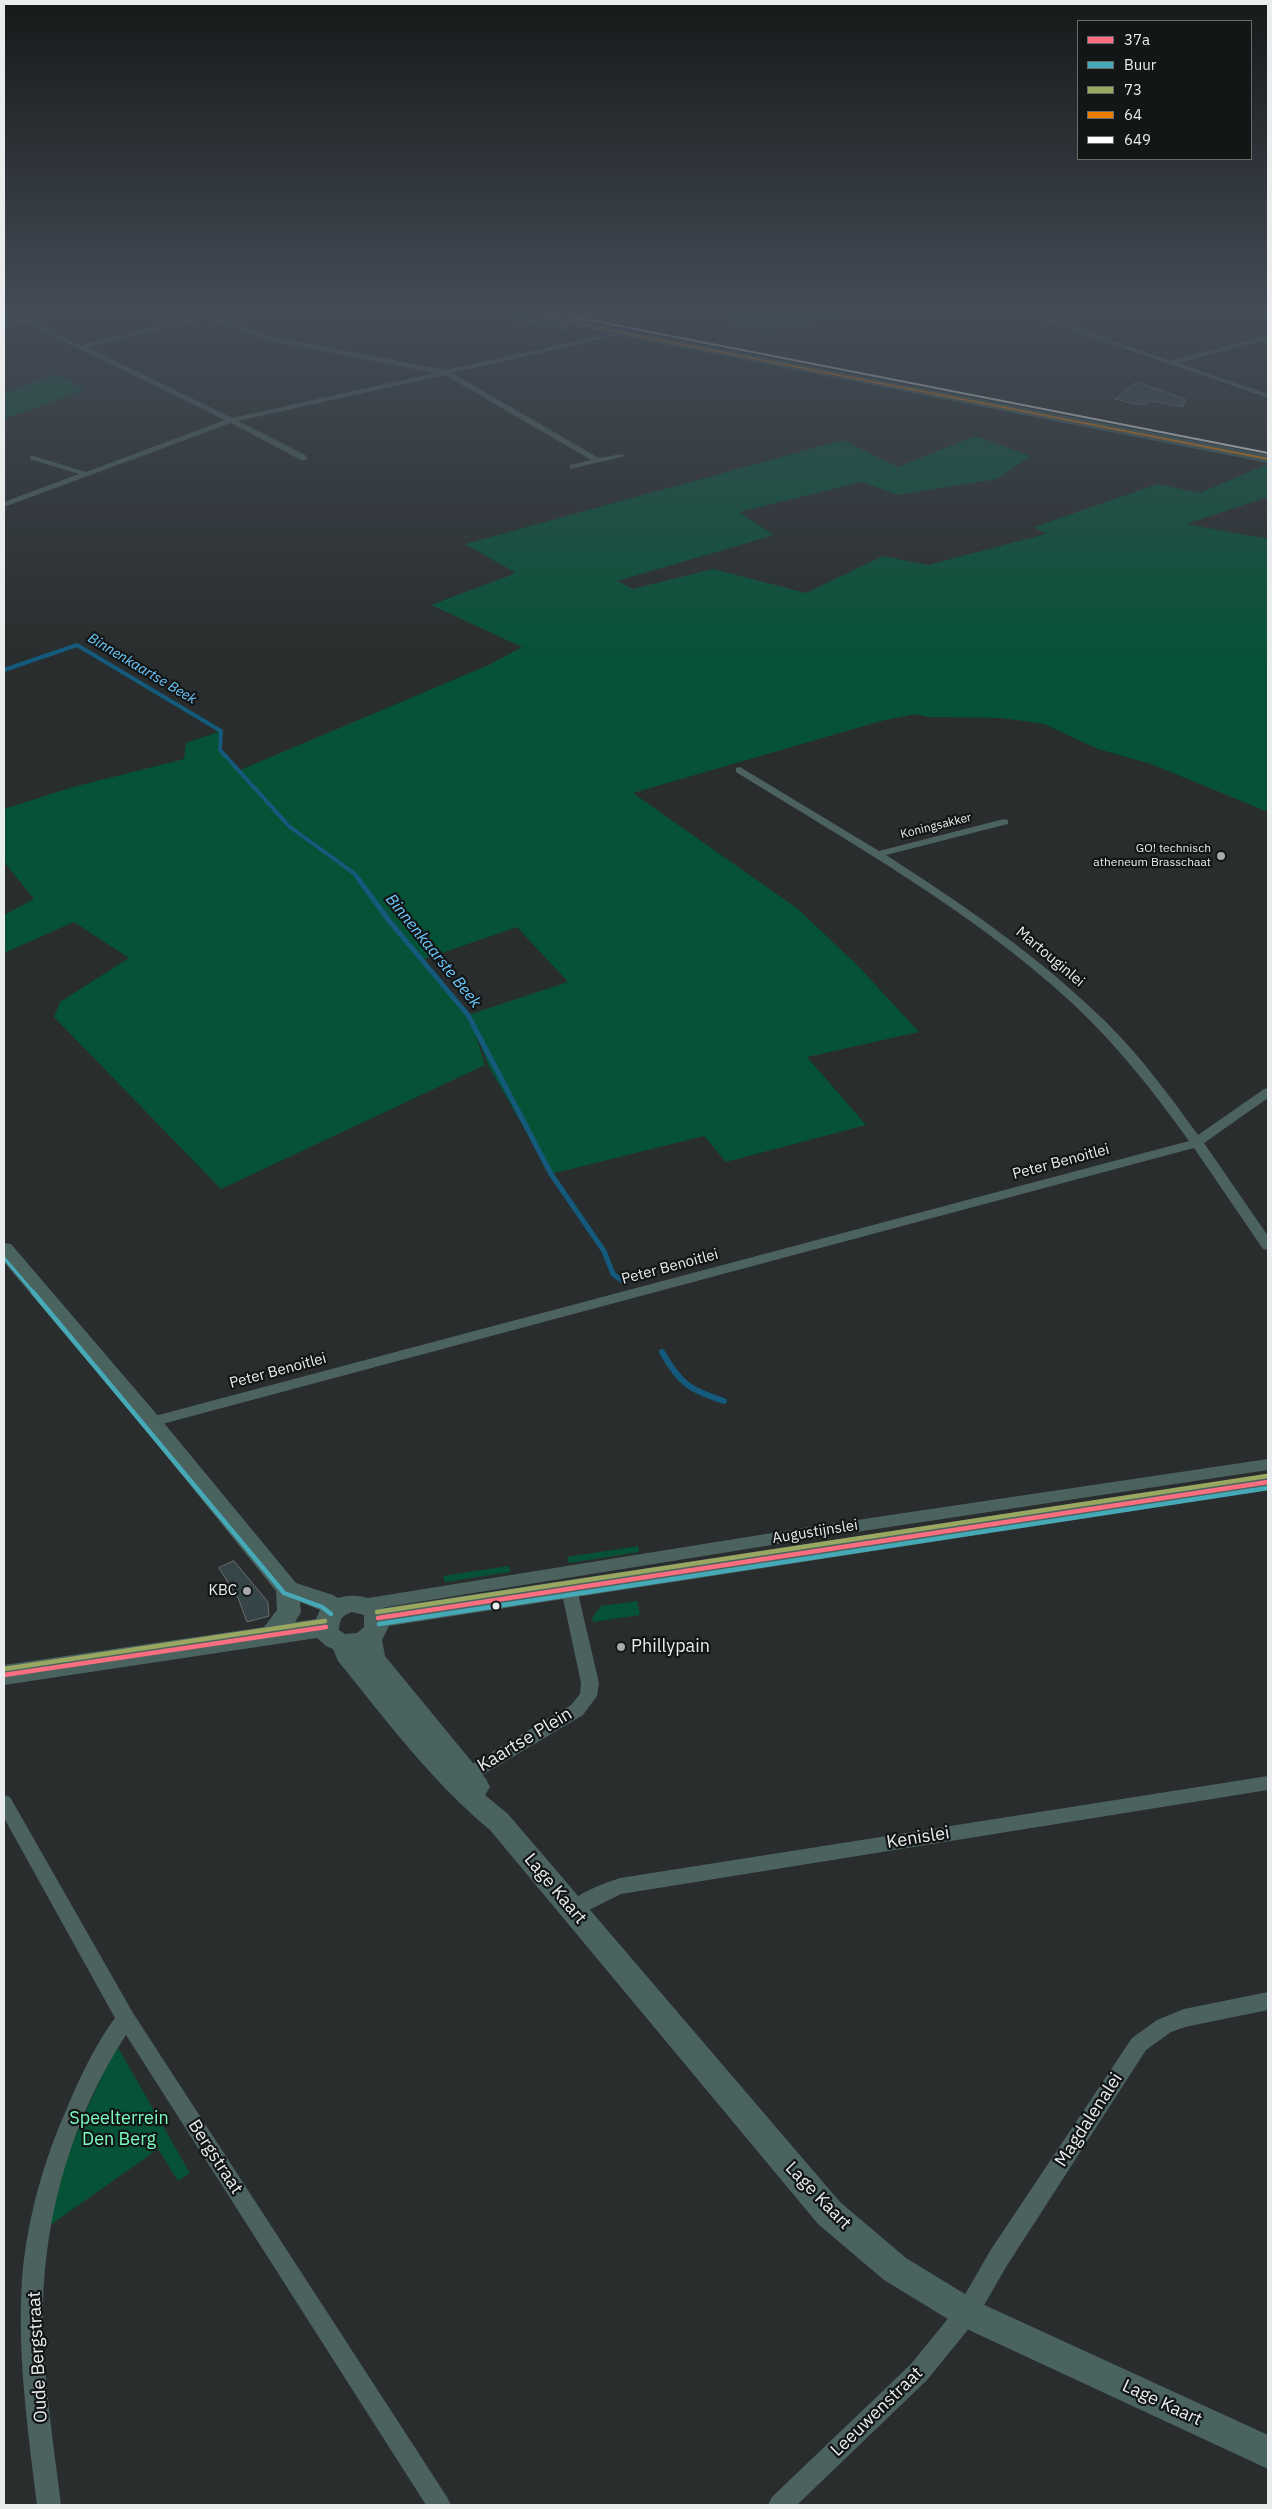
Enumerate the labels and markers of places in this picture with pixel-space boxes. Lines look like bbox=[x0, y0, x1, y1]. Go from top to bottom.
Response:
place label: GO! technisch atheneum Brasschaat bbox=[1093, 842, 1211, 870]
marker: GO! technisch atheneum Brasschaat bbox=[1215, 850, 1227, 862]
place label: KBC bbox=[208, 1582, 237, 1600]
marker: KBC bbox=[241, 1585, 253, 1597]
unlabelled marker bbox=[491, 1601, 501, 1611]
place label: Phillypain bbox=[631, 1636, 710, 1658]
marker: Phillypain bbox=[615, 1641, 627, 1653]

